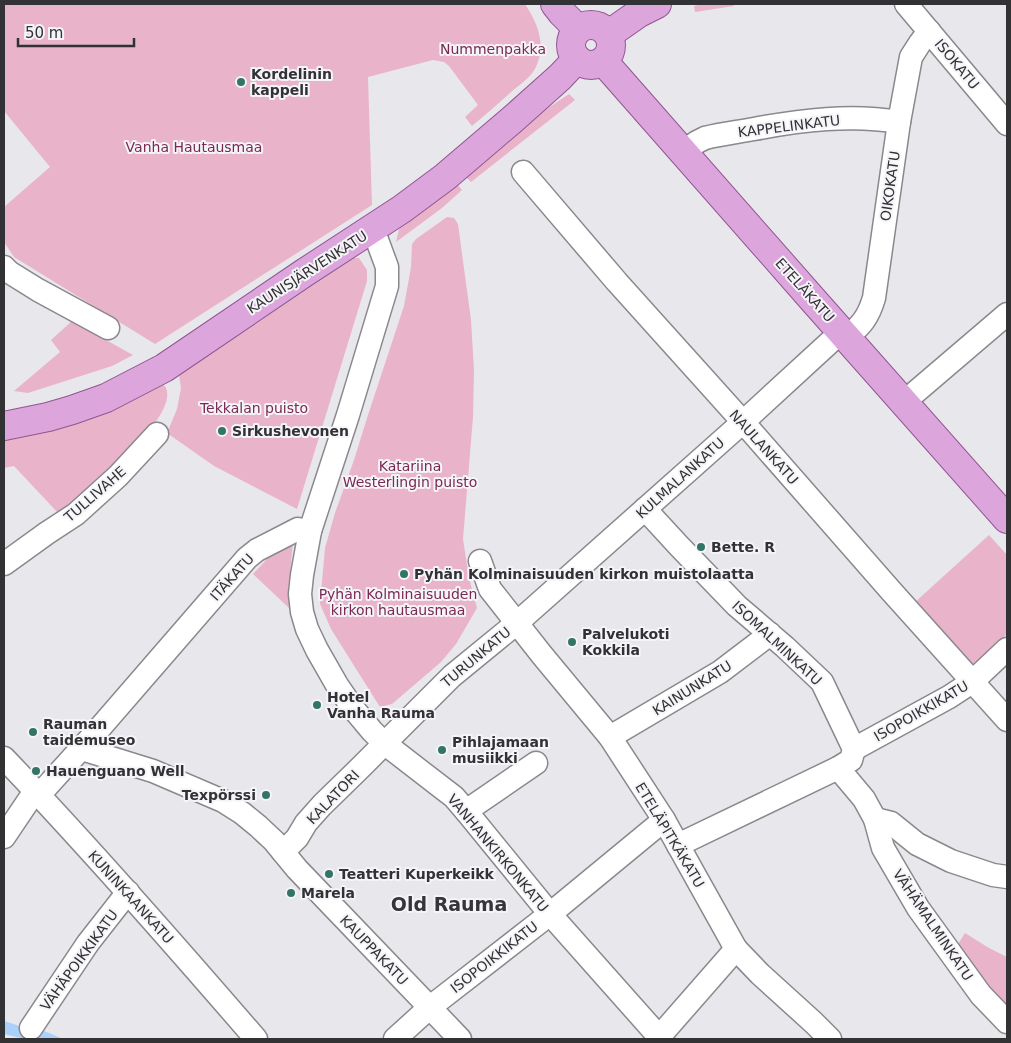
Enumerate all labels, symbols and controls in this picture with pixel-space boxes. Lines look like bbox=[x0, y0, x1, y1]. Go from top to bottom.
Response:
scale bar bbox=[18, 15, 134, 47]
text: 50 m bbox=[25, 24, 63, 42]
street label: ISOKATU bbox=[932, 36, 982, 92]
park label: Nummenpakka bbox=[440, 41, 546, 57]
place label: Kordelinin kappeli bbox=[251, 66, 332, 98]
marker: Kordelinin kappeli bbox=[235, 76, 247, 88]
street label: KAPPELINKATU bbox=[737, 112, 841, 140]
park label: Vanha Hautausmaa bbox=[126, 139, 262, 155]
street label: OIKOKATU bbox=[877, 150, 903, 222]
street label: KAUNISJÄRVENKATU bbox=[243, 226, 370, 317]
street label: ETELÄKATU bbox=[772, 254, 839, 325]
park label: Tekkalan puisto bbox=[199, 400, 308, 416]
street label: NAULANKATU bbox=[726, 406, 802, 488]
place label: Sirkushevonen bbox=[232, 423, 349, 439]
marker: Sirkushevonen bbox=[216, 425, 228, 437]
street label: KULMALANKATU bbox=[633, 434, 727, 522]
park label: Katariina Westerlingin puisto bbox=[343, 458, 477, 490]
street label: TULLIVAHE bbox=[60, 463, 129, 526]
place label: Bette. R bbox=[711, 539, 775, 555]
marker: Bette. R bbox=[695, 541, 707, 553]
street label: ITÄKATU bbox=[206, 550, 257, 604]
place label: Pyhän Kolminaisuuden kirkon muistolaatta bbox=[414, 566, 754, 582]
marker: Pyhän Kolminaisuuden kirkon muistolaatta bbox=[398, 568, 410, 580]
park label: Pyhän Kolminaisuuden kirkon hautausmaa bbox=[319, 586, 477, 618]
street label: ISOMALMINKATU bbox=[729, 597, 825, 689]
street label: TURUNKATU bbox=[437, 623, 514, 691]
place label: Palvelukoti Kokkila bbox=[582, 626, 670, 658]
marker: Palvelukoti Kokkila bbox=[566, 636, 578, 648]
street label: KAINUNKATU bbox=[650, 657, 734, 719]
street label: ISOPOIKKIKATU bbox=[871, 677, 971, 745]
place label: Hotel Vanha Rauma bbox=[327, 689, 435, 721]
marker: Hotel Vanha Rauma bbox=[311, 699, 323, 711]
place label: Rauman taidemuseo bbox=[43, 716, 136, 748]
marker: Rauman taidemuseo bbox=[27, 726, 39, 738]
place label: Pihlajamaan musiikki bbox=[452, 734, 549, 766]
marker: Pihlajamaan musiikki bbox=[436, 744, 448, 756]
place label: Hauenguano Well bbox=[46, 763, 185, 779]
marker: Hauenguano Well bbox=[30, 765, 42, 777]
street label: KALATORI bbox=[303, 767, 363, 827]
street label: ETELÄPITKÄKATU bbox=[632, 779, 709, 890]
place label: Texpörssi bbox=[182, 787, 256, 803]
marker: Texpörssi bbox=[260, 789, 272, 801]
street label: VANHANKIRKONKATU bbox=[444, 791, 552, 915]
street label: KUNINKAANKATU bbox=[85, 847, 177, 947]
place label: Teatteri Kuperkeikk bbox=[339, 866, 495, 882]
street label: VÄHÄMALMINKATU bbox=[890, 866, 977, 984]
marker: Teatteri Kuperkeikk bbox=[323, 868, 335, 880]
place label: Marela bbox=[301, 885, 355, 901]
marker: Marela bbox=[285, 887, 297, 899]
district label: Old Rauma bbox=[391, 893, 507, 915]
street label: VÄHÄPOIKKIKATU bbox=[36, 906, 121, 1014]
street label: KAUPPAKATU bbox=[337, 912, 411, 988]
street label: ISOPOIKKIKATU bbox=[447, 918, 541, 996]

